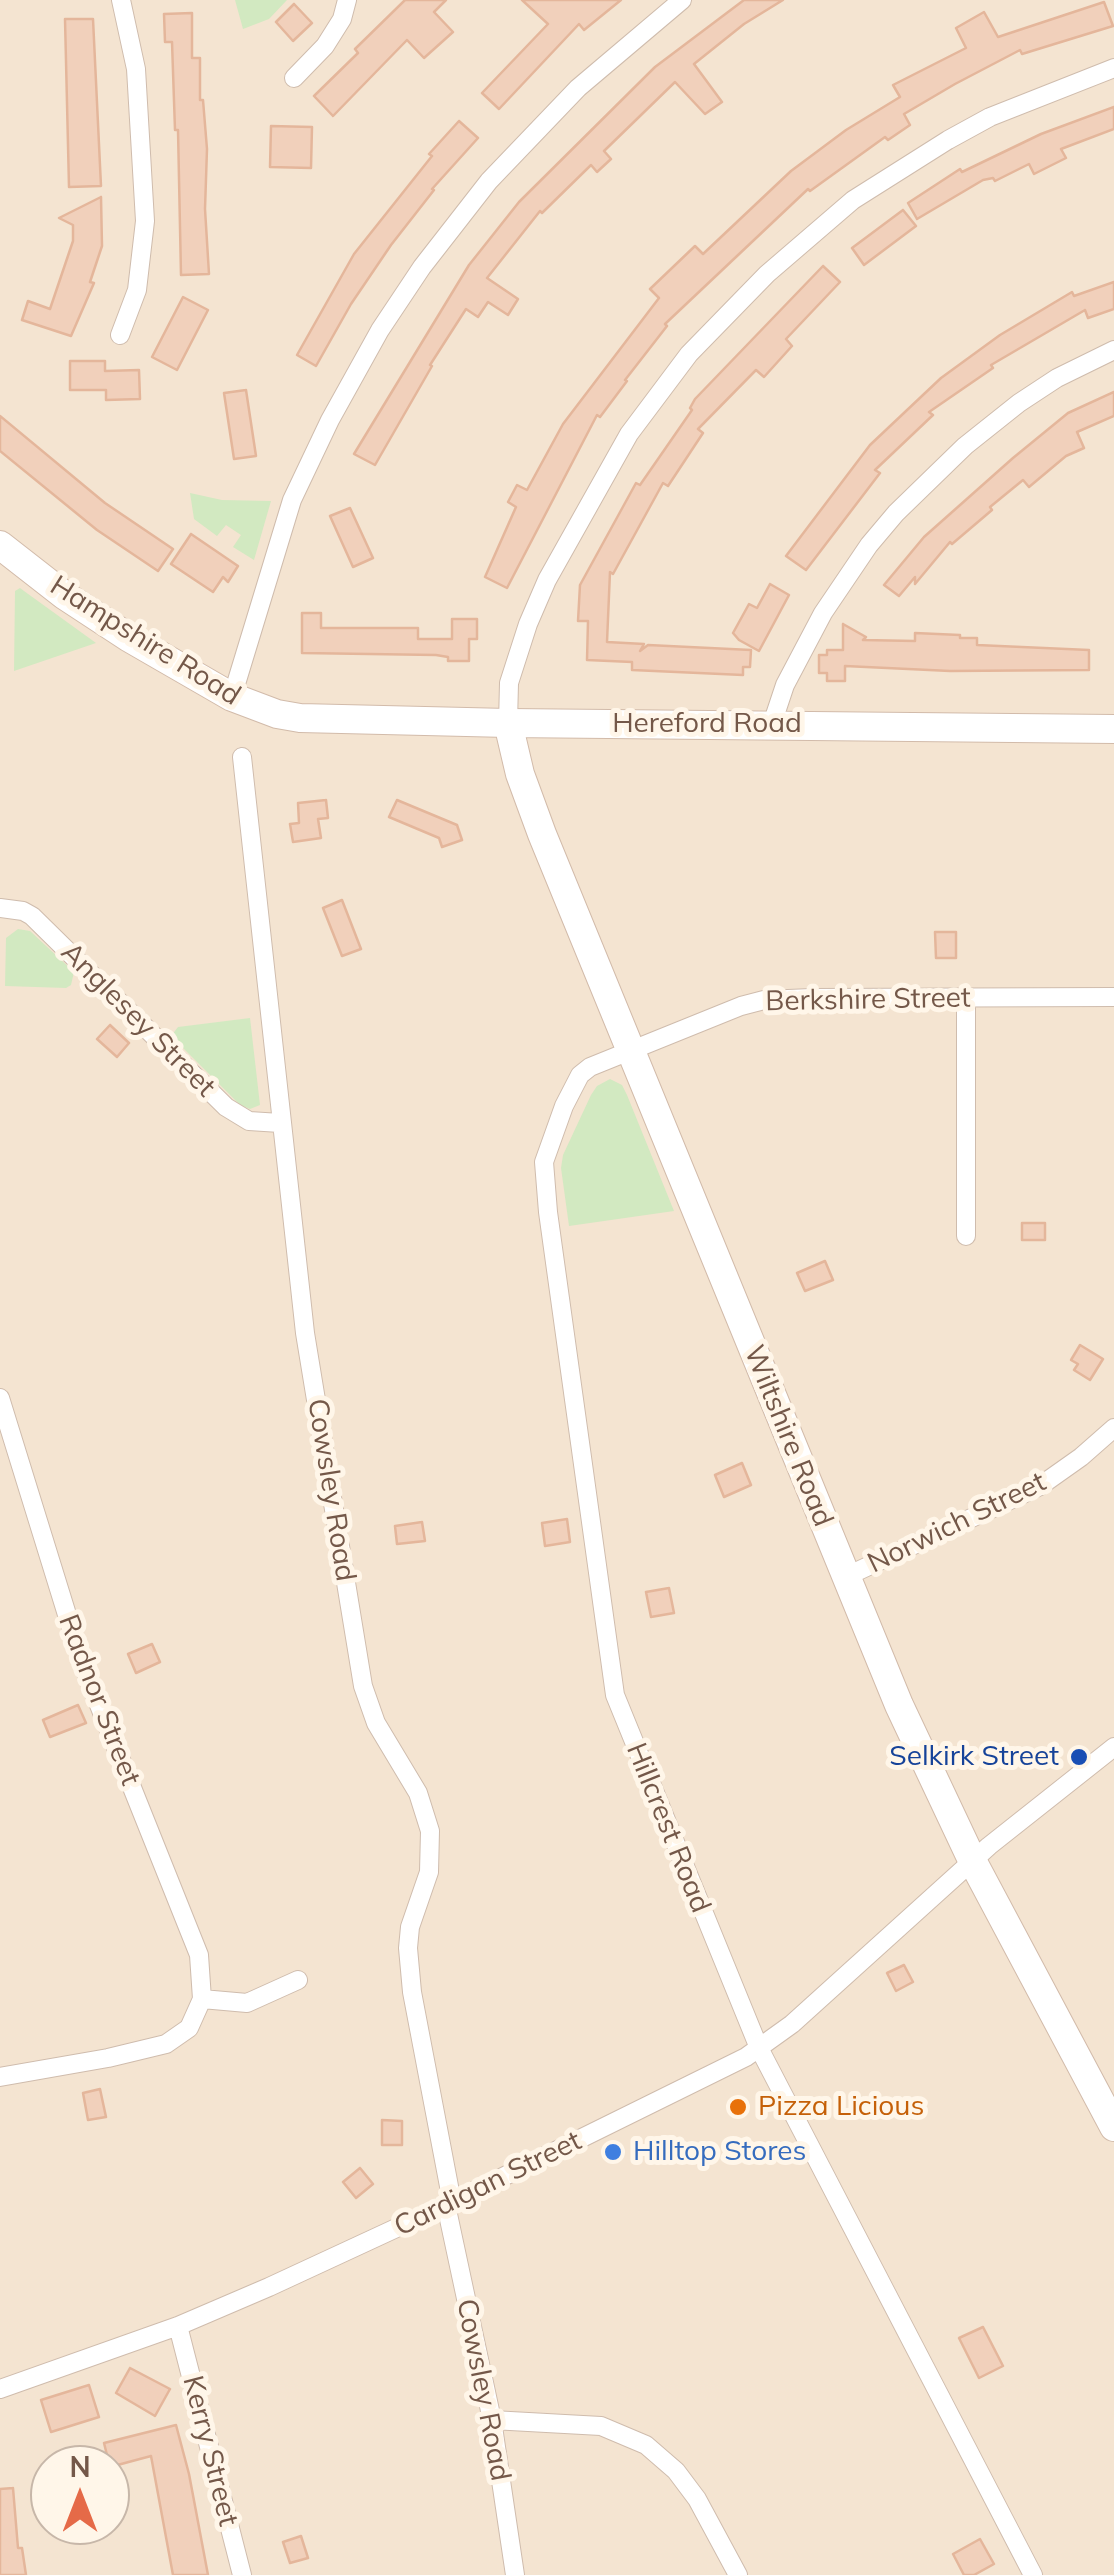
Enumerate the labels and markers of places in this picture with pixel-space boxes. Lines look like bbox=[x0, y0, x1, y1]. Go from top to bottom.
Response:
place label: Selkirk Street bbox=[889, 1740, 1059, 1774]
marker: Selkirk Street bbox=[1068, 1746, 1090, 1768]
place label: Pizza Licious bbox=[758, 2090, 924, 2124]
marker: Pizza Licious bbox=[727, 2096, 749, 2118]
place label: Hilltop Stores bbox=[633, 2135, 806, 2169]
marker: Hilltop Stores bbox=[602, 2141, 624, 2163]

